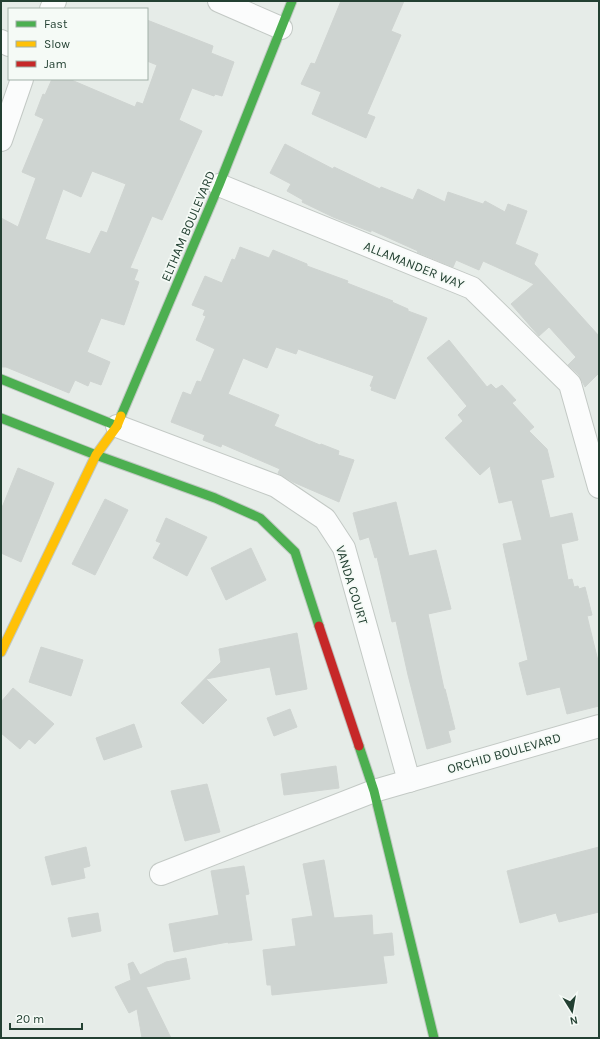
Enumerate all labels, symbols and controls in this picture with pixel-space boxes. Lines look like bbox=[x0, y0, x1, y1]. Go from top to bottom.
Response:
legend bbox=[8, 8, 148, 80]
text: Fast bbox=[44, 17, 68, 31]
text: Slow bbox=[44, 37, 70, 51]
text: Jam bbox=[44, 57, 67, 71]
street label: ELTHAM BOULEVARD bbox=[158, 168, 218, 284]
street label: ALLAMANDER WAY bbox=[362, 238, 466, 292]
street label: VANDA COURT bbox=[333, 544, 371, 627]
street label: ORCHID BOULEVARD bbox=[445, 730, 563, 776]
north arrow bbox=[552, 991, 592, 1031]
scale bar bbox=[10, 1005, 82, 1031]
text: 20 m bbox=[16, 1012, 44, 1026]
text: N bbox=[569, 1013, 579, 1027]

